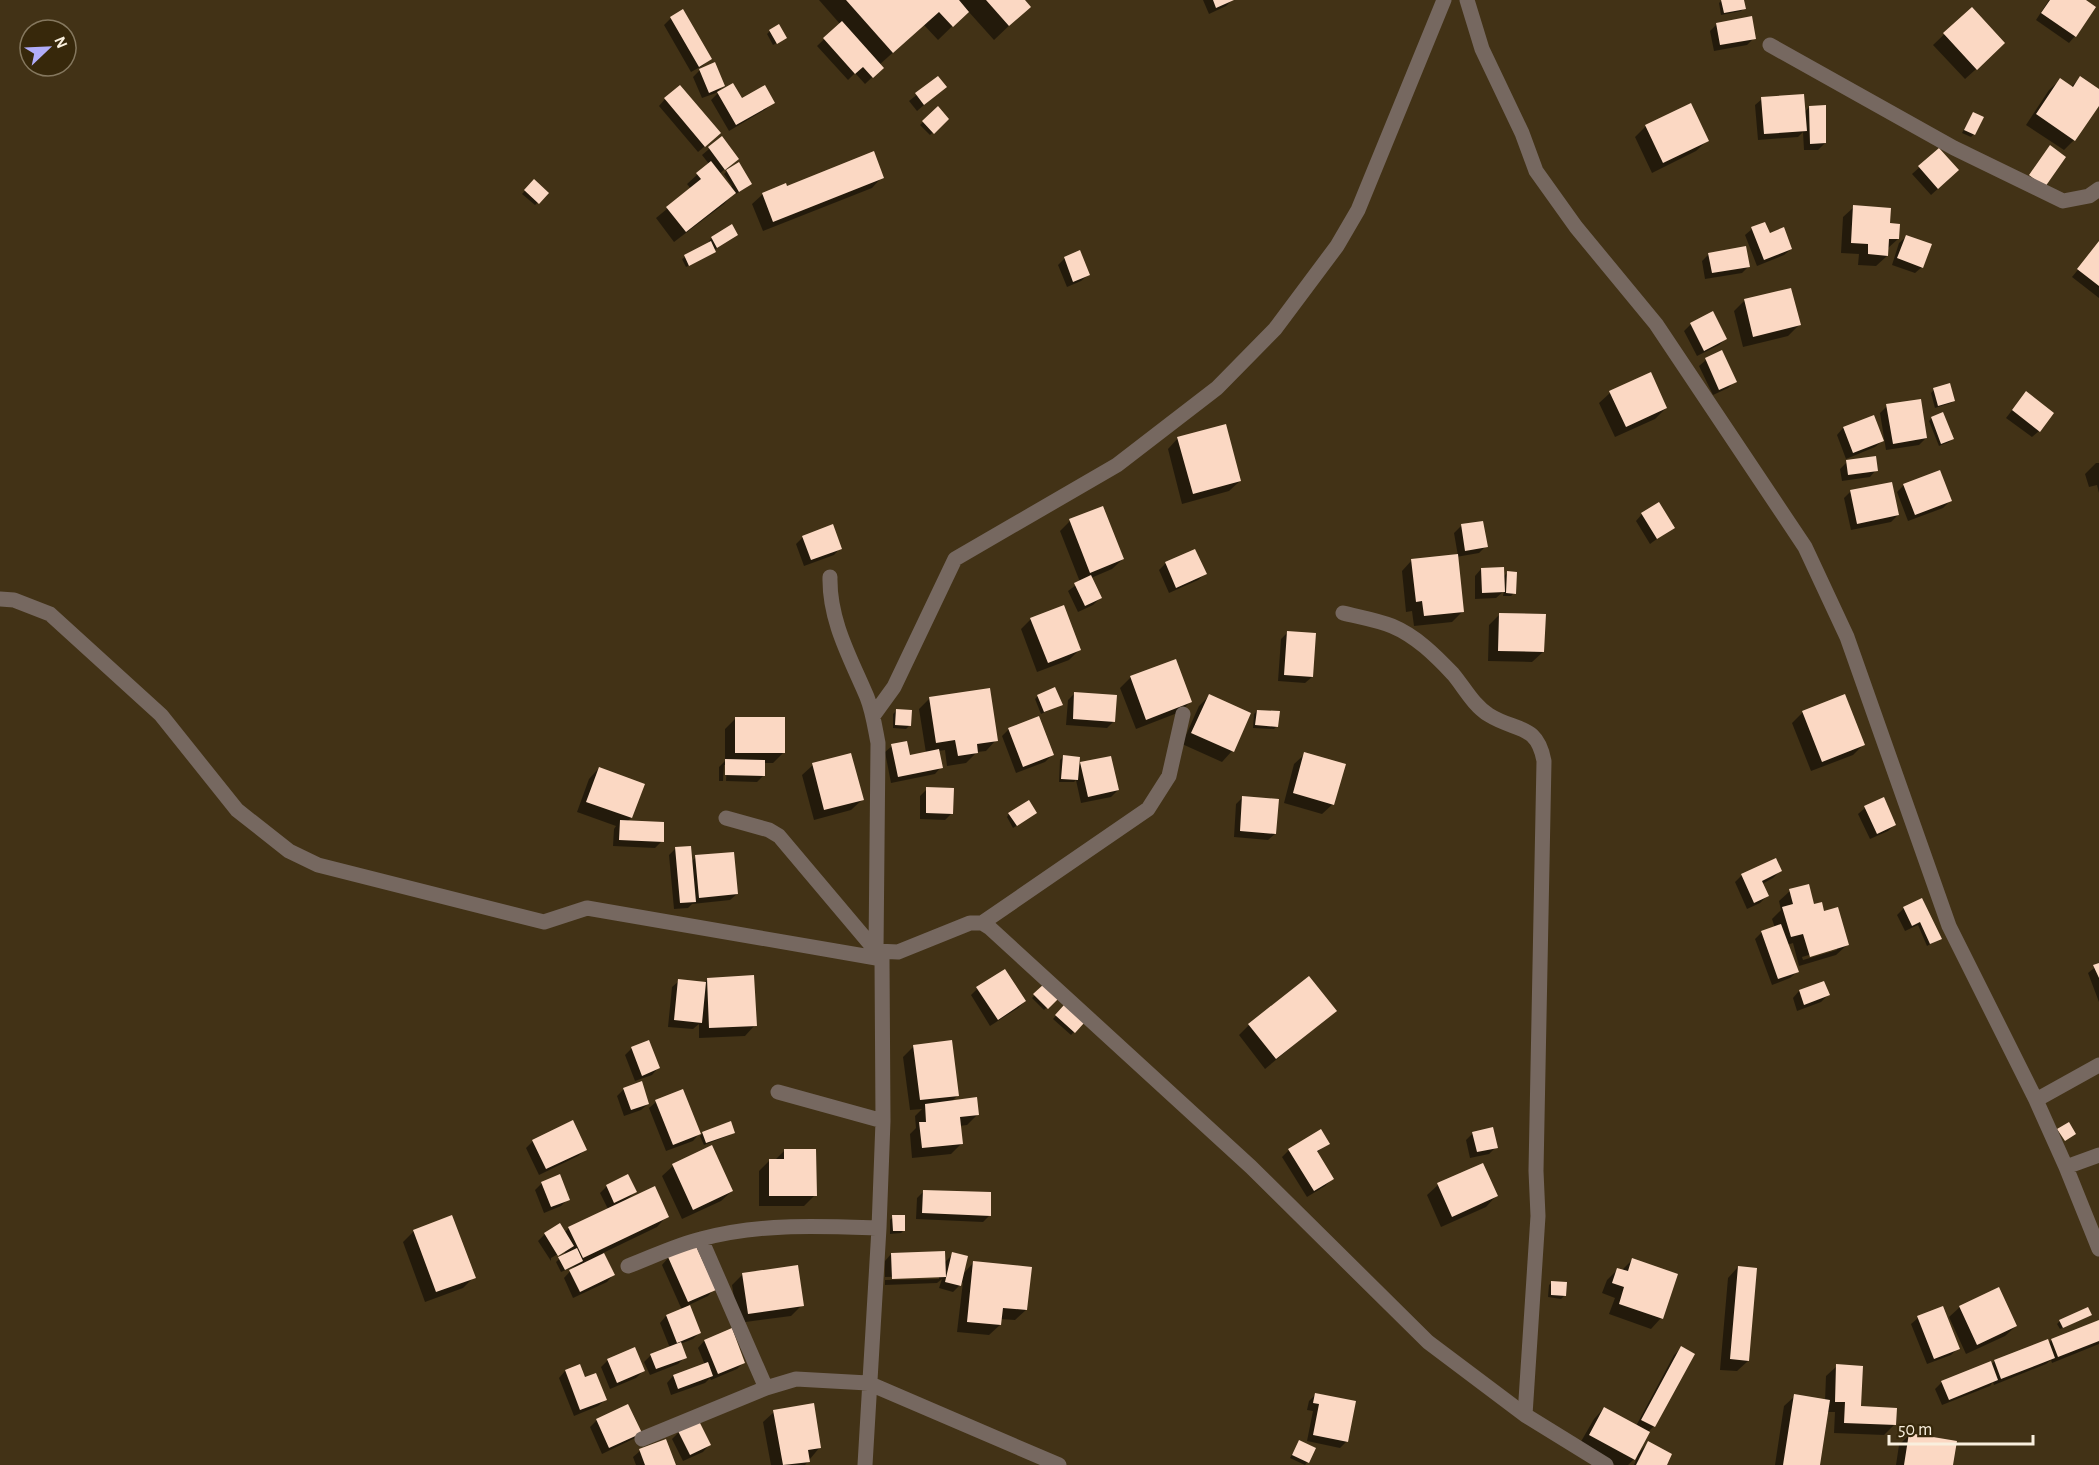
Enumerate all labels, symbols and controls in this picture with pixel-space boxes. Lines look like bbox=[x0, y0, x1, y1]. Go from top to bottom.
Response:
north arrow bbox=[18, 18, 78, 78]
text: N bbox=[51, 34, 70, 51]
scale bar bbox=[1889, 1408, 2033, 1446]
text: 50 m bbox=[1898, 1421, 1932, 1439]

